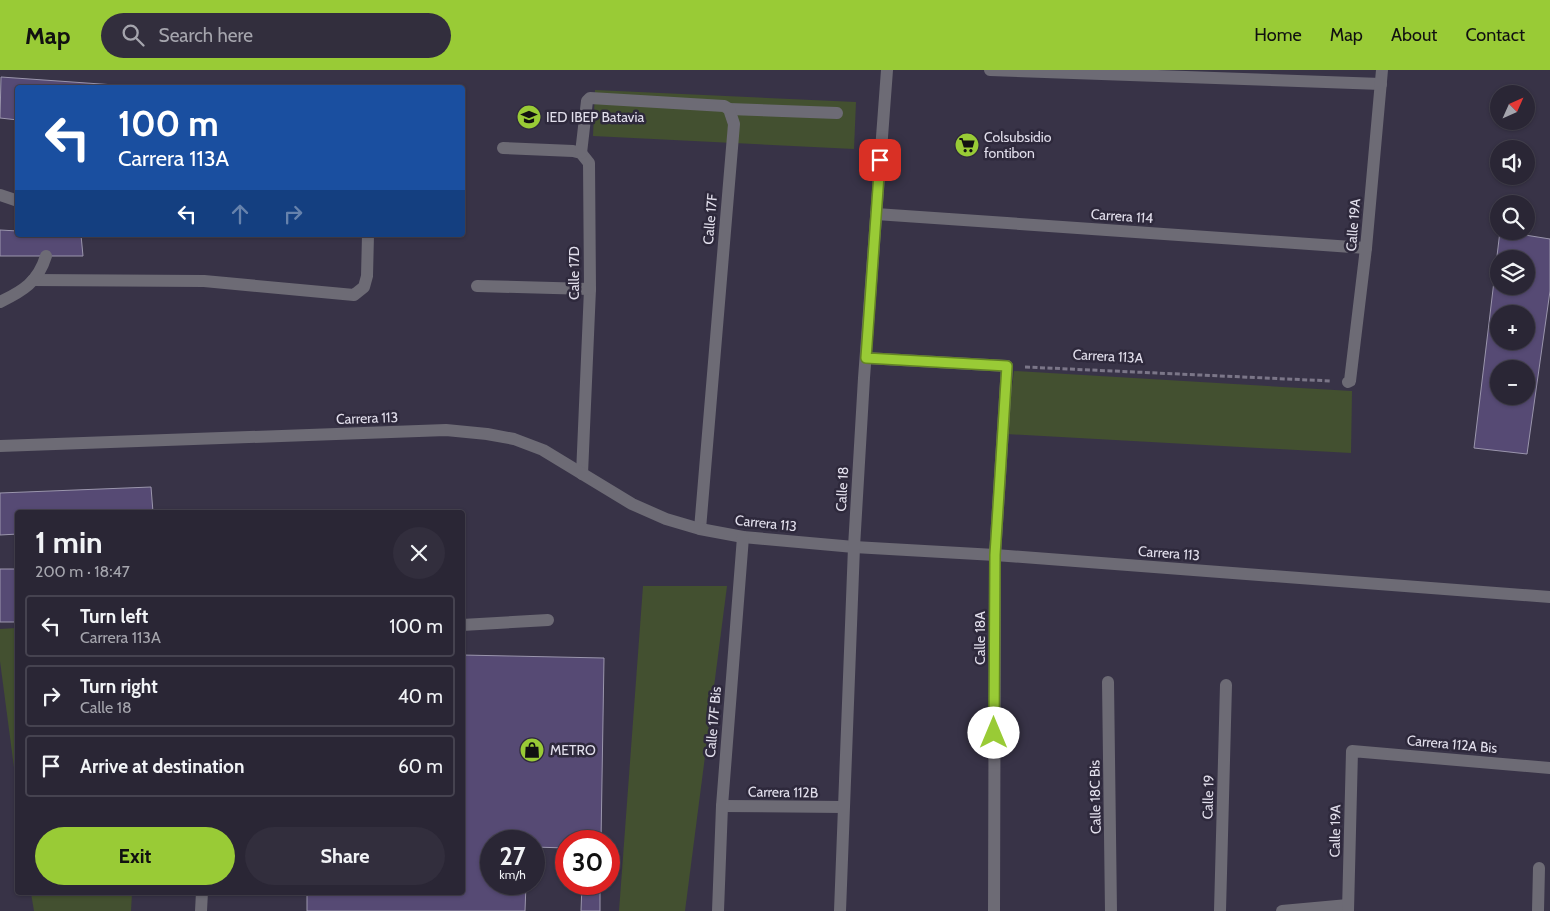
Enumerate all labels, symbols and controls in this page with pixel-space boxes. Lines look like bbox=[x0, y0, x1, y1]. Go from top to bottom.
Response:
search box bbox=[101, 13, 451, 58]
text: Map bbox=[25, 21, 71, 50]
icon: search bbox=[119, 21, 147, 49]
text: Search here bbox=[159, 24, 253, 47]
text: Home bbox=[1254, 24, 1302, 46]
text: Map bbox=[1330, 24, 1363, 46]
text: About bbox=[1391, 24, 1437, 46]
text: Contact bbox=[1465, 24, 1525, 46]
north arrow bbox=[1490, 85, 1535, 130]
map controls bbox=[1490, 85, 1535, 405]
text: 100 m bbox=[118, 102, 219, 145]
school or university icon: IED IBEP Batavia bbox=[516, 104, 542, 130]
icon: left bbox=[35, 105, 100, 170]
place label: IED IBEP Batavia bbox=[546, 108, 644, 126]
place label: Colsubsidio fontibon bbox=[984, 128, 1052, 162]
supermarket icon: Colsubsidio fontibon bbox=[954, 132, 980, 158]
pin bbox=[859, 139, 901, 181]
button: sound bbox=[1490, 140, 1535, 185]
text: Carrera 113A bbox=[118, 145, 229, 172]
icon: arrive bbox=[866, 146, 894, 174]
street label: Calle 17F bbox=[699, 192, 721, 245]
button: search bbox=[1490, 195, 1535, 240]
street label: Calle 19A bbox=[1342, 197, 1364, 252]
icon: left bbox=[173, 200, 201, 228]
icon: ahead bbox=[226, 200, 254, 228]
icon: right bbox=[279, 200, 307, 228]
street label: Carrera 114 bbox=[1090, 205, 1154, 227]
street label: Calle 17D bbox=[565, 246, 583, 300]
button: layers bbox=[1490, 250, 1535, 295]
button: + bbox=[1490, 305, 1535, 350]
street label: Carrera 113A bbox=[1072, 345, 1144, 367]
button: − bbox=[1490, 360, 1535, 405]
street label: Carrera 113 bbox=[336, 408, 398, 428]
street label: Calle 18 bbox=[832, 466, 852, 512]
street label: Carrera 113 bbox=[734, 511, 798, 535]
text: 1 min bbox=[35, 524, 103, 561]
button: close bbox=[393, 527, 445, 579]
street label: Carrera 113 bbox=[1137, 542, 1201, 564]
text: 200 m · 18:47 bbox=[35, 562, 130, 581]
text: Turn left bbox=[80, 605, 148, 628]
street label: Calle 18A bbox=[971, 611, 989, 665]
icon: left bbox=[37, 612, 65, 640]
text: 100 m bbox=[389, 615, 443, 638]
text: Carrera 113A bbox=[80, 628, 161, 647]
text: Turn right bbox=[80, 675, 158, 698]
icon: right bbox=[37, 682, 65, 710]
text: 40 m bbox=[398, 685, 443, 708]
street label: Calle 17F Bis bbox=[701, 685, 725, 758]
text: Calle 18 bbox=[80, 698, 132, 717]
position arrow bbox=[967, 706, 1019, 758]
street label: Carrera 112A Bis bbox=[1406, 731, 1498, 757]
shop icon: METRO bbox=[519, 737, 545, 763]
place label: METRO bbox=[550, 741, 596, 759]
icon: arrive bbox=[37, 752, 65, 780]
text: Arrive at destination bbox=[80, 755, 244, 778]
text: 60 m bbox=[398, 755, 443, 778]
street label: Calle 18C Bis bbox=[1085, 760, 1105, 834]
street label: Calle 19 bbox=[1198, 774, 1218, 820]
street label: Carrera 112B bbox=[748, 782, 818, 802]
street label: Calle 19A bbox=[1326, 804, 1344, 858]
button: Exit bbox=[35, 827, 235, 885]
button: Share bbox=[245, 827, 445, 885]
speed limit sign: 30 bbox=[555, 830, 620, 895]
text: 27 bbox=[500, 841, 525, 871]
text: km/h bbox=[499, 867, 526, 882]

